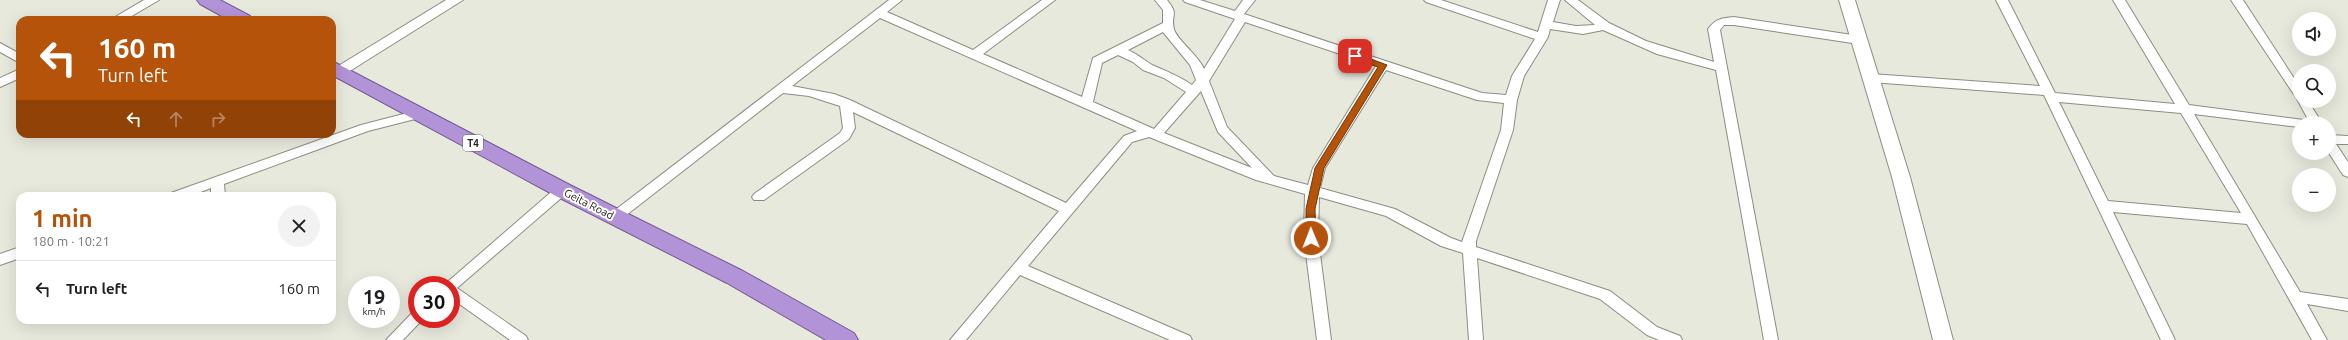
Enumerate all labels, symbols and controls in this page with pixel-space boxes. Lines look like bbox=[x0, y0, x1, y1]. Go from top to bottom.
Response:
map controls bbox=[2292, 12, 2336, 212]
button: sound bbox=[2292, 12, 2336, 56]
icon: left bbox=[32, 32, 84, 84]
text: 160 m bbox=[98, 32, 176, 63]
pin bbox=[1338, 39, 1372, 73]
icon: arrive bbox=[1344, 45, 1366, 67]
button: search bbox=[2292, 64, 2336, 108]
text: Turn left bbox=[98, 65, 168, 85]
icon: left bbox=[123, 108, 145, 130]
icon: ahead bbox=[165, 108, 187, 130]
icon: right bbox=[207, 108, 229, 130]
button: + bbox=[2292, 116, 2336, 160]
road number: T4 bbox=[463, 135, 483, 151]
button: − bbox=[2292, 168, 2336, 212]
street label: Geita Road bbox=[562, 186, 616, 222]
text: 1 min bbox=[32, 205, 93, 232]
button: close bbox=[278, 205, 320, 247]
position arrow bbox=[1290, 217, 1332, 259]
text: 180 m · 10:21 bbox=[32, 234, 110, 248]
speed limit sign: 30 bbox=[408, 276, 460, 328]
icon: left bbox=[32, 278, 54, 300]
text: Turn left bbox=[66, 280, 127, 297]
text: 160 m bbox=[278, 280, 320, 297]
text: 19 bbox=[363, 285, 385, 308]
text: km/h bbox=[362, 306, 386, 317]

